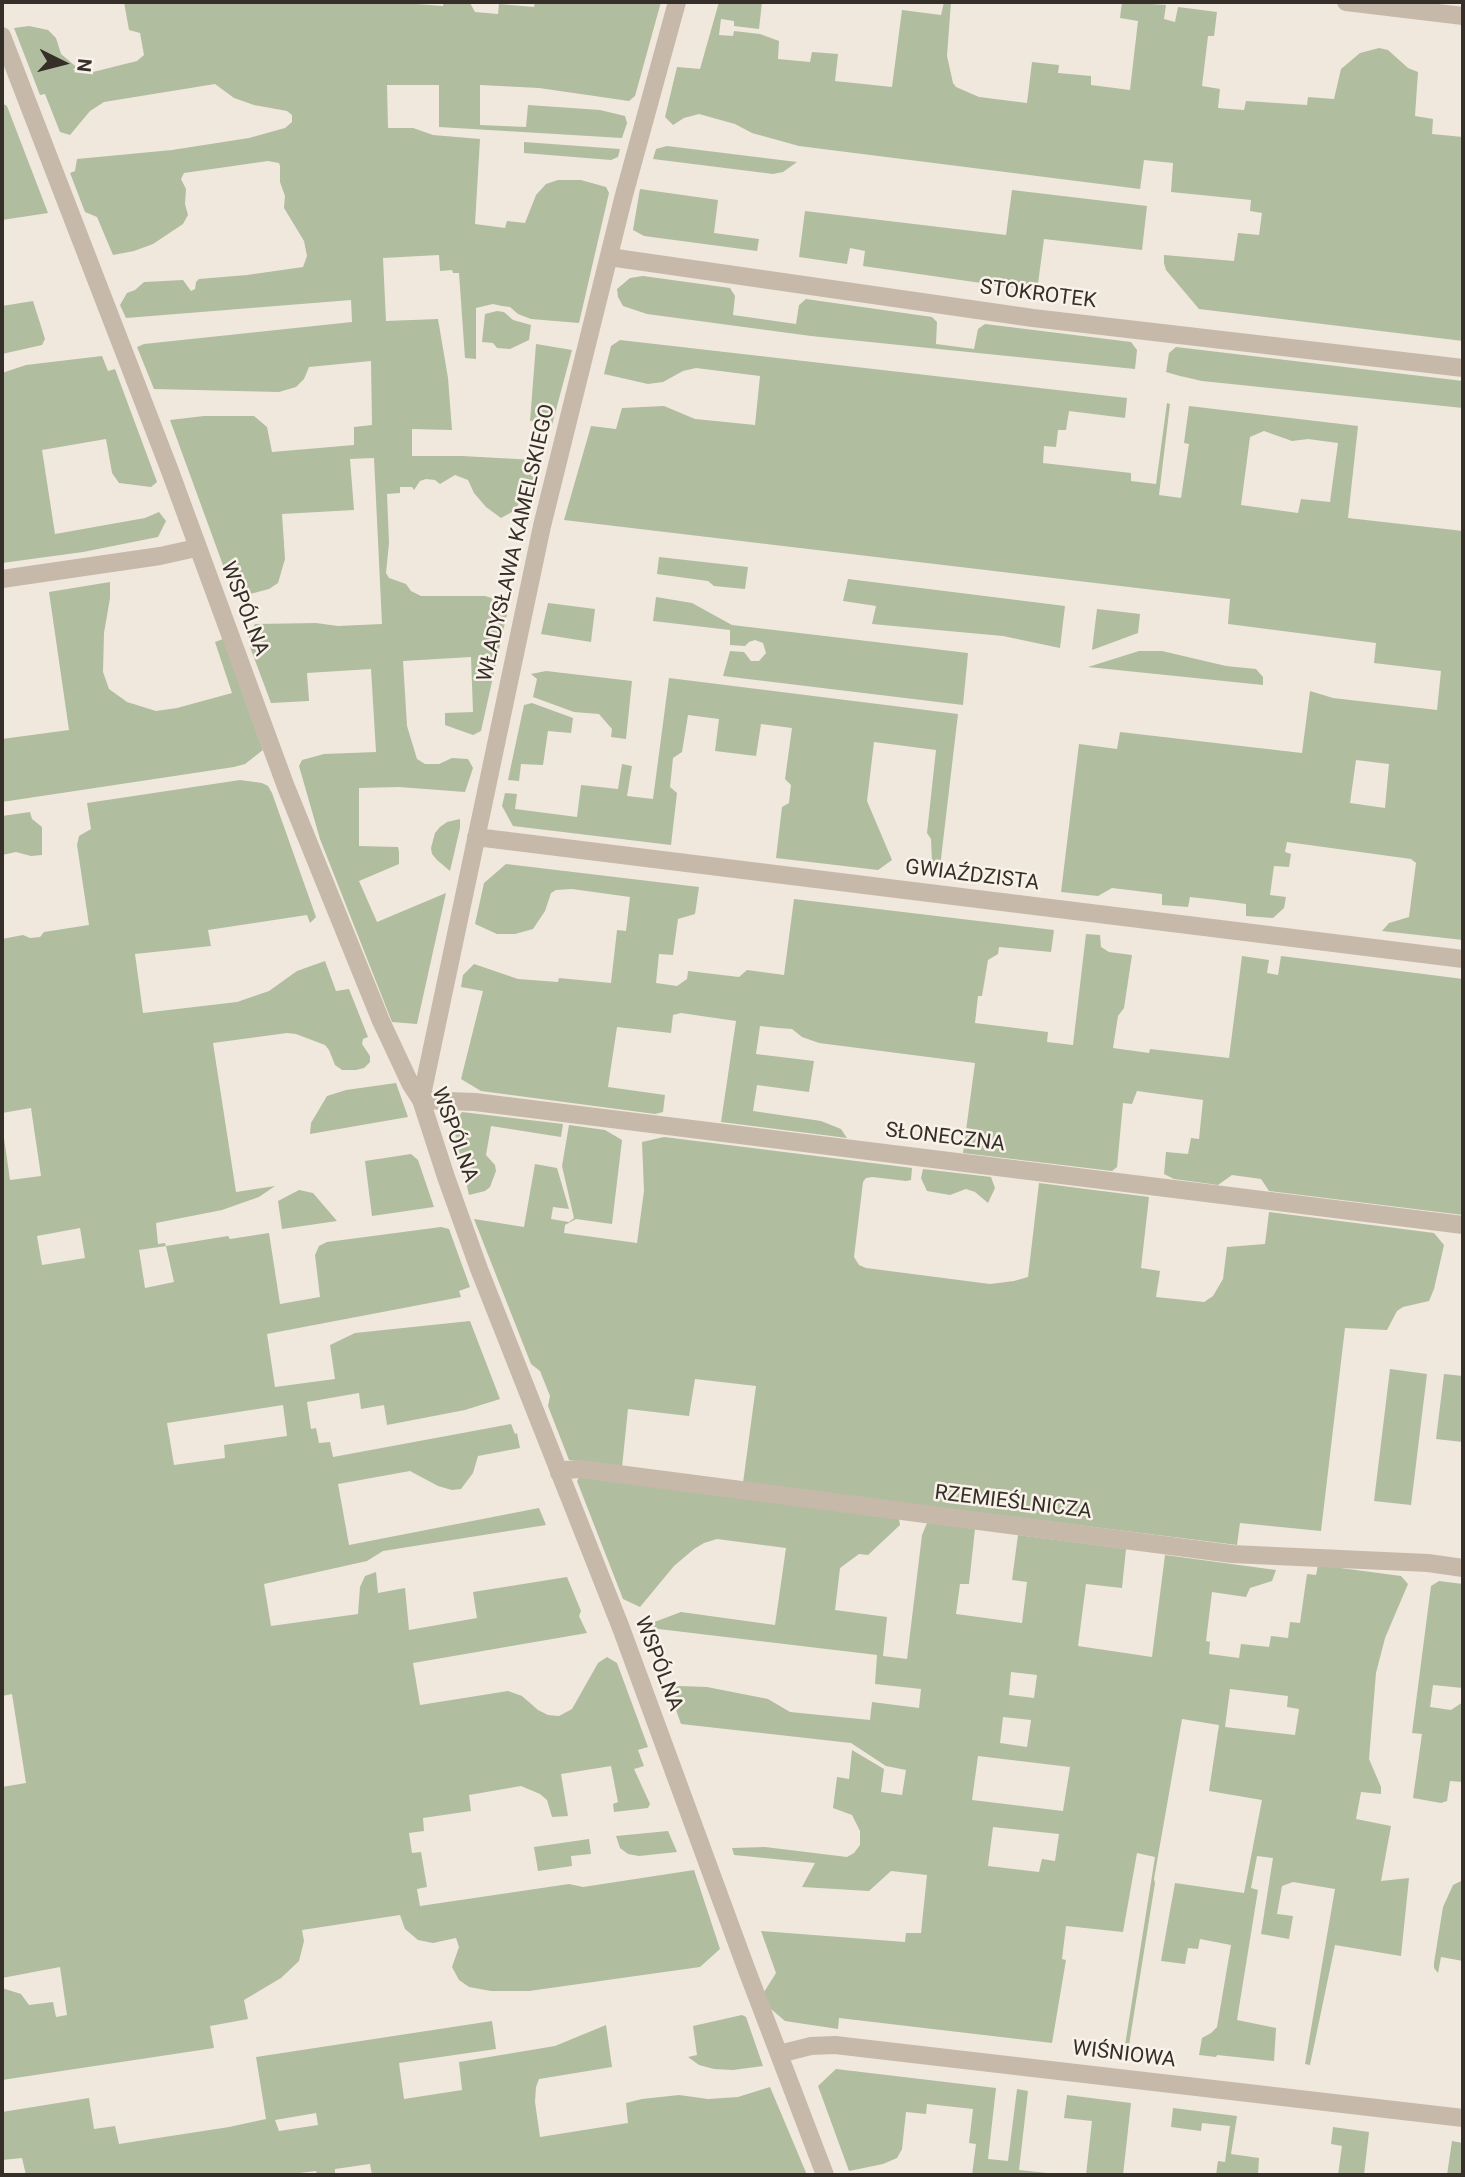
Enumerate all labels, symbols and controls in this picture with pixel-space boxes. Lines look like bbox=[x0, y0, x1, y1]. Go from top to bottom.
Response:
north arrow bbox=[28, 28, 98, 98]
text: N bbox=[72, 57, 97, 73]
street label: STOKROTEK bbox=[978, 275, 1098, 315]
street label: WŁADYSŁAWA KAMELSKIEGO bbox=[473, 402, 561, 684]
street label: WSPÓLNA bbox=[215, 558, 273, 660]
street label: GWIAŹDZISTA bbox=[904, 855, 1040, 897]
street label: WSPÓLNA bbox=[425, 1084, 483, 1186]
street label: SŁONECZNA bbox=[884, 1118, 1006, 1158]
street label: RZEMIEŚLNICZA bbox=[933, 1481, 1093, 1525]
street label: WSPÓLNA bbox=[629, 1613, 687, 1715]
street label: WIŚNIOWA bbox=[1071, 2036, 1177, 2074]

